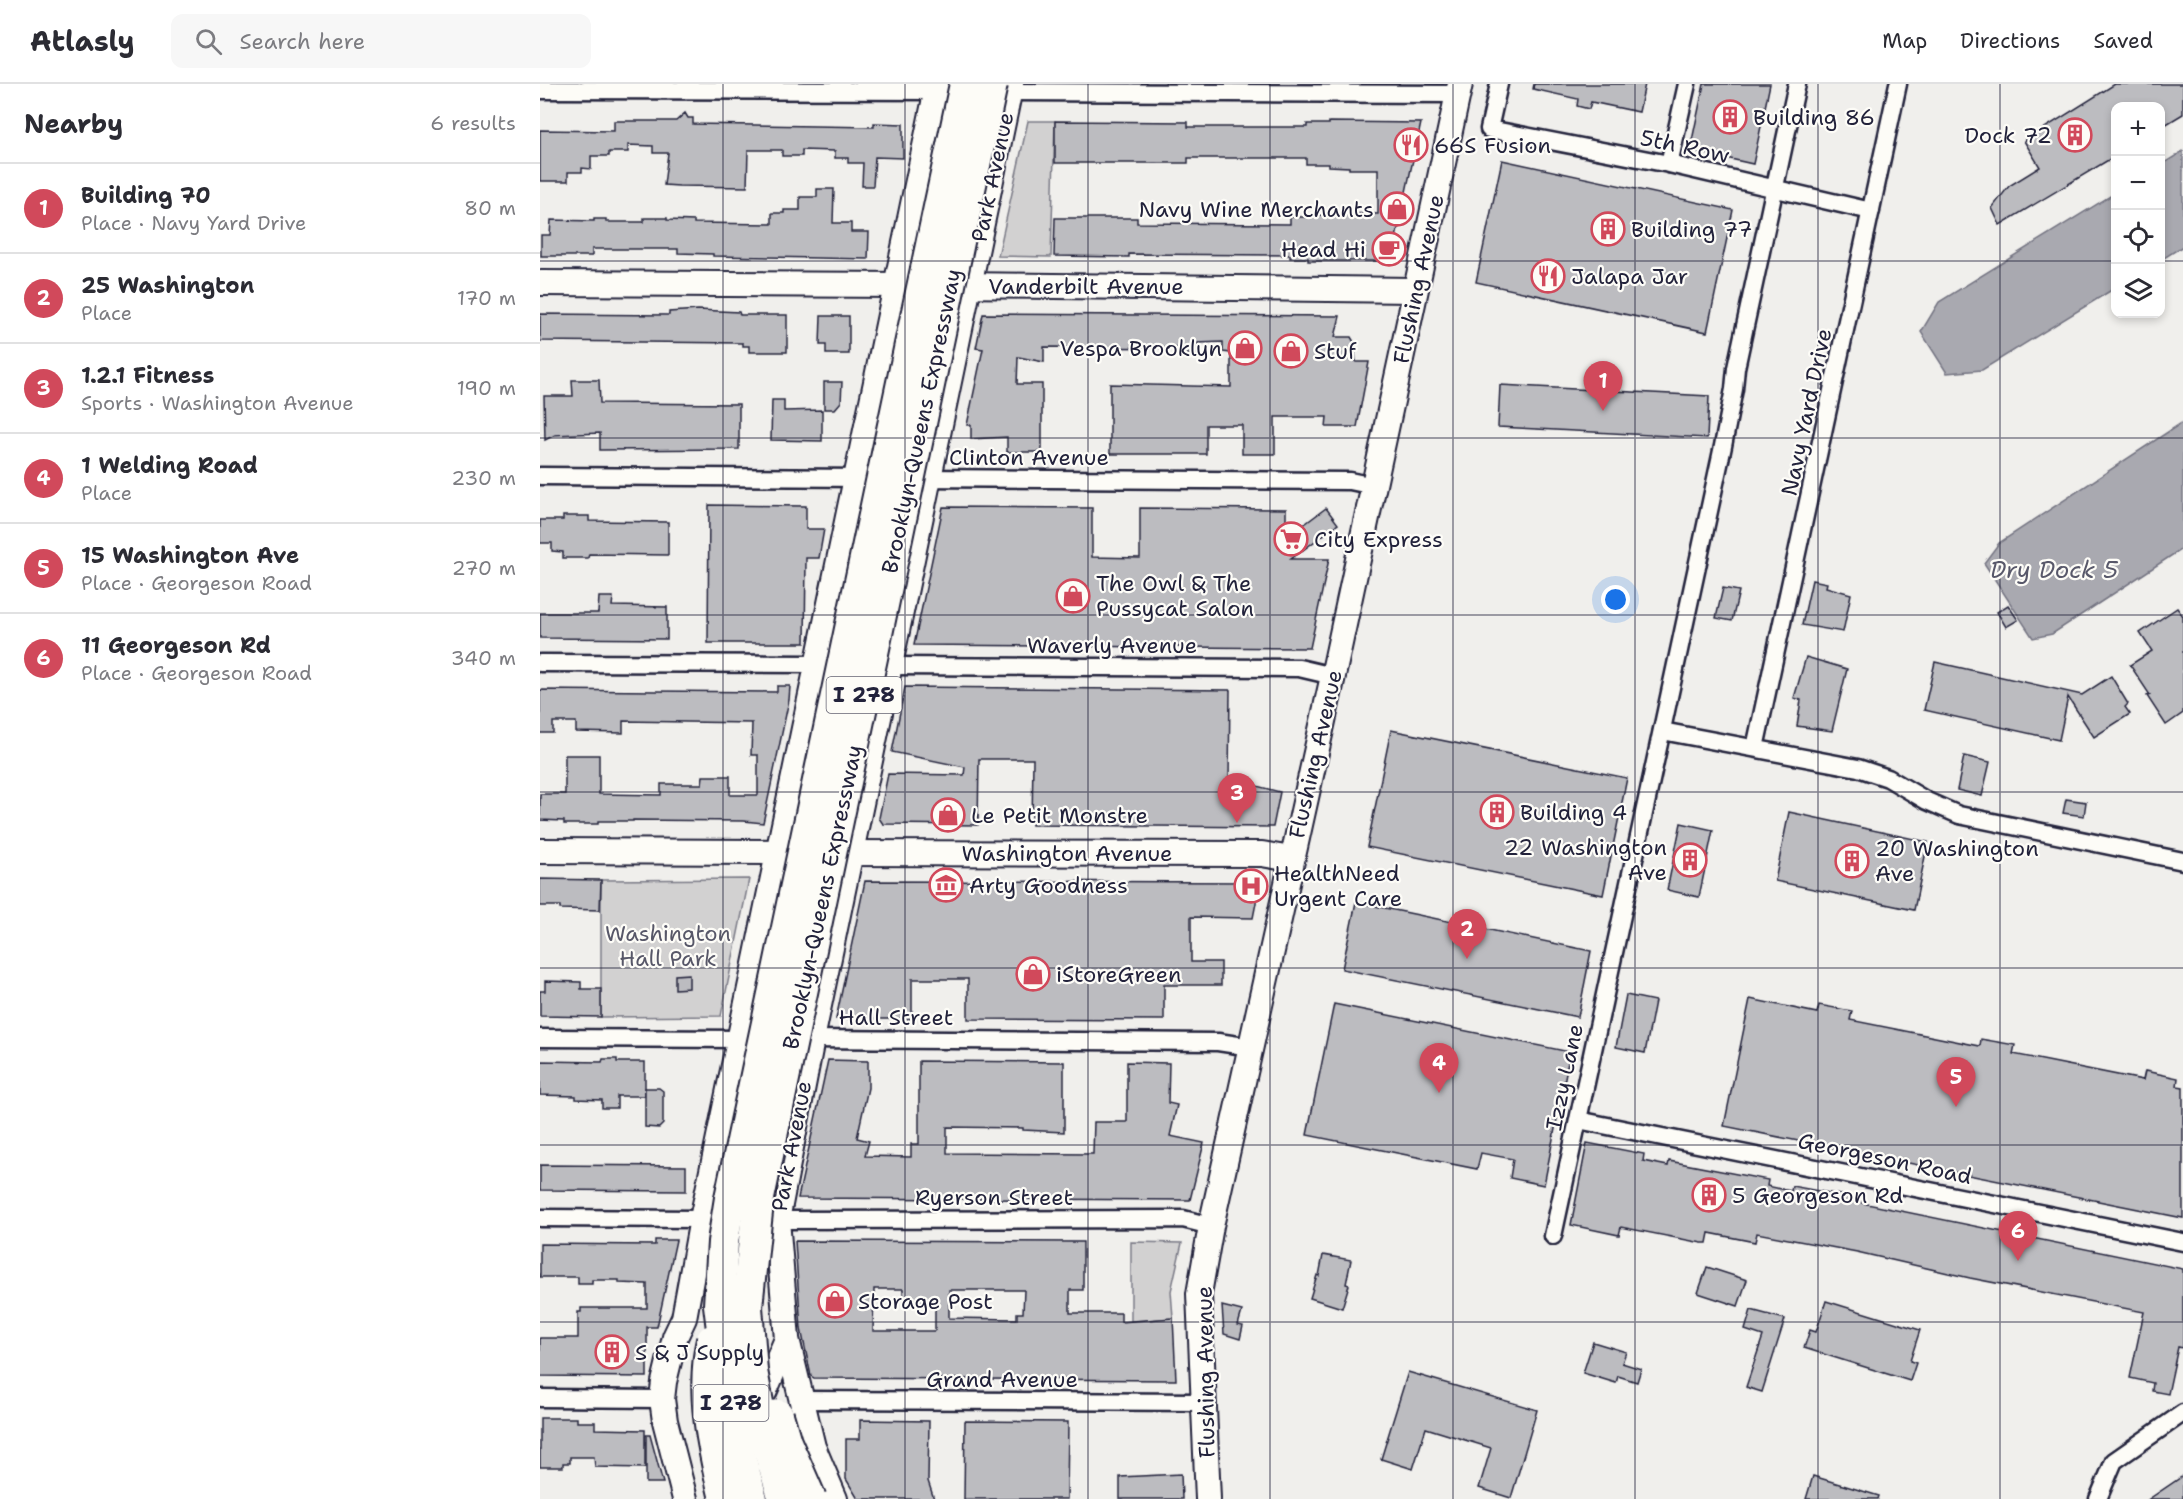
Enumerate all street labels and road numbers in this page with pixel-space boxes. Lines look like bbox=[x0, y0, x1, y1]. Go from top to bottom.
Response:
street label: Park Avenue bbox=[965, 109, 1020, 245]
street label: 5th Row bbox=[1637, 123, 1732, 170]
street label: Flushing Avenue bbox=[1386, 192, 1451, 366]
street label: Brooklyn-Queens Expressway bbox=[875, 266, 968, 576]
street label: Vanderbilt Avenue bbox=[988, 272, 1184, 301]
street label: Navy Yard Drive bbox=[1775, 326, 1838, 499]
street label: Clinton Avenue bbox=[949, 443, 1109, 472]
street label: Waverly Avenue bbox=[1027, 631, 1197, 660]
street label: Flushing Avenue bbox=[1282, 667, 1349, 841]
road number: I 278 bbox=[826, 677, 902, 713]
street label: Brooklyn-Queens Expressway bbox=[776, 742, 869, 1052]
street label: Washington Avenue bbox=[961, 839, 1173, 868]
street label: Hall Street bbox=[839, 1003, 953, 1032]
street label: Izzy Lane bbox=[1539, 1021, 1590, 1133]
street label: Park Avenue bbox=[765, 1078, 818, 1214]
street label: Georgeson Road bbox=[1795, 1126, 1974, 1191]
street label: Ryerson Street bbox=[915, 1183, 1073, 1212]
street label: Flushing Avenue bbox=[1189, 1286, 1222, 1458]
street label: Grand Avenue bbox=[926, 1365, 1078, 1394]
road number: I 278 bbox=[694, 1385, 768, 1421]

